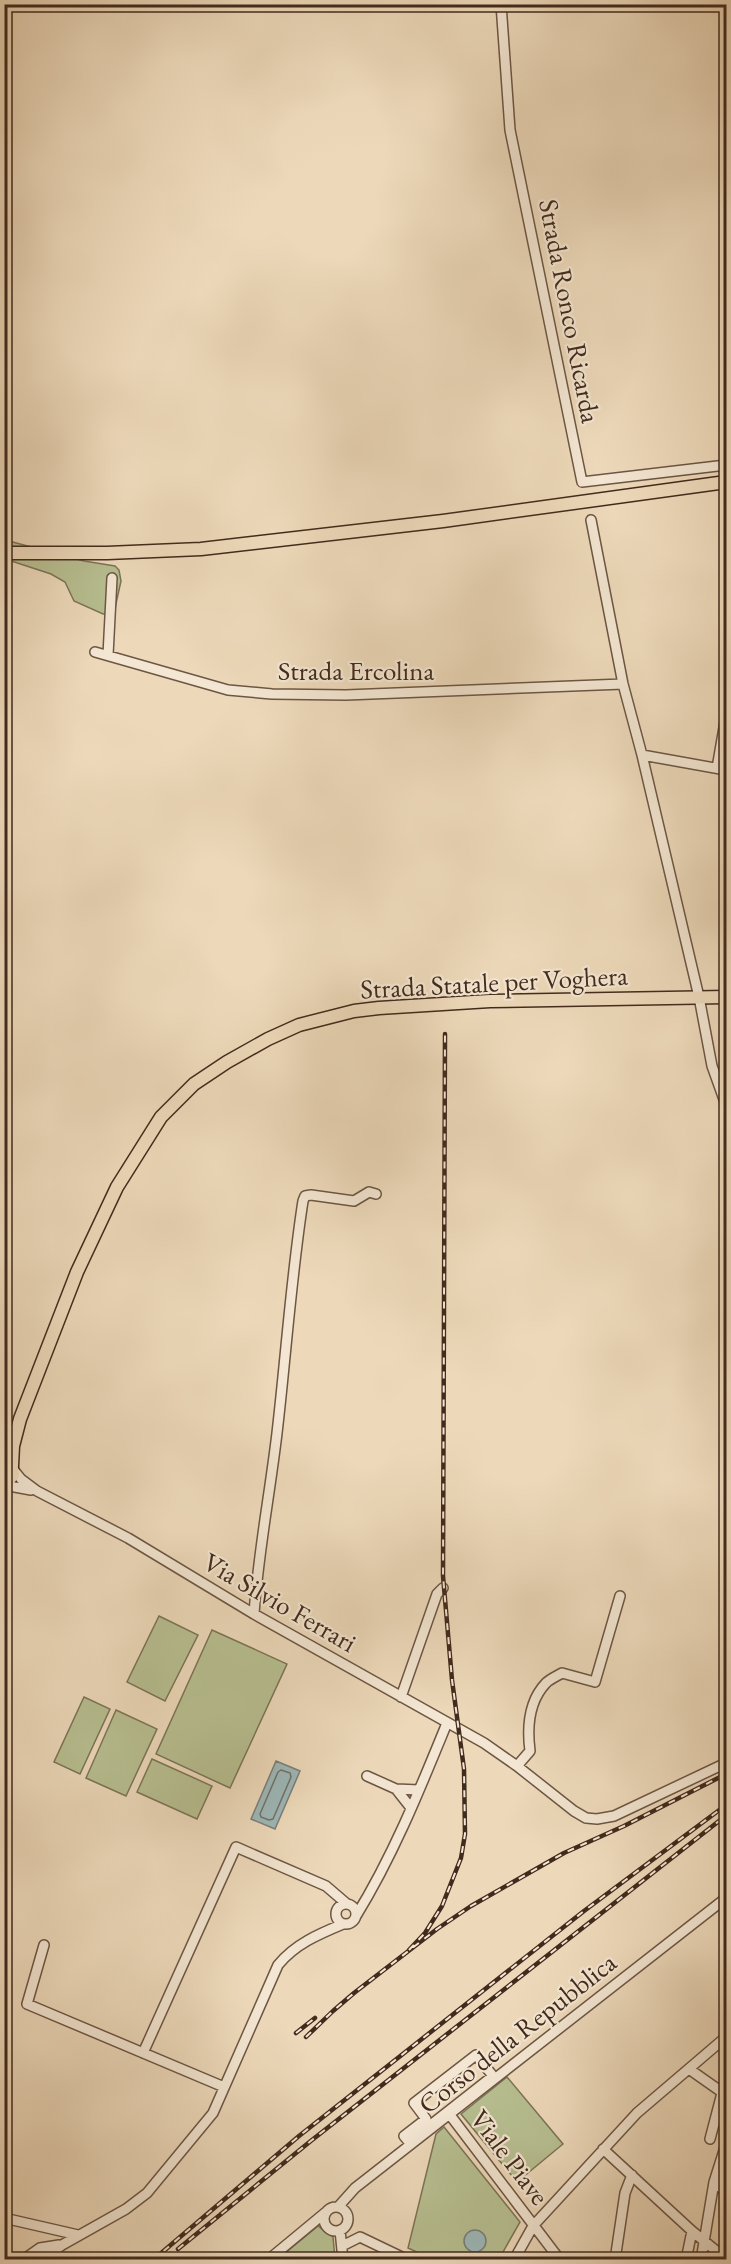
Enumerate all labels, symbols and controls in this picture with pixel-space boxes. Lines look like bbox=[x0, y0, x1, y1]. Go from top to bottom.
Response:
street label: Strada Ronco Ricarda bbox=[531, 196, 609, 426]
street label: Strada Ercolina bbox=[278, 653, 434, 688]
street label: Strada Statale per Voghera bbox=[359, 958, 629, 1006]
street label: Via Silvio Ferrari bbox=[197, 1544, 363, 1660]
street label: Corso della Repubblica bbox=[411, 1945, 623, 2121]
street label: Viale Piave bbox=[463, 2102, 557, 2212]

